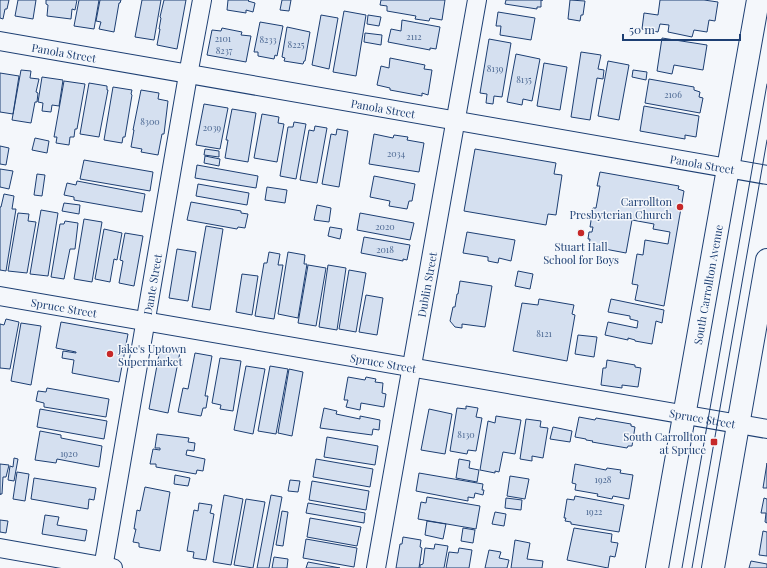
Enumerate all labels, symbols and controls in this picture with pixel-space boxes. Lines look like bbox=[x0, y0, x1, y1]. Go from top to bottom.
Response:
scale bar bbox=[623, 16, 740, 42]
text: 50 m bbox=[629, 21, 655, 37]
house number: 2112 bbox=[406, 30, 422, 42]
house number: 2101 bbox=[215, 32, 232, 44]
house number: 8233 bbox=[259, 33, 277, 45]
house number: 8225 bbox=[287, 38, 305, 50]
street label: Panola Street bbox=[31, 39, 98, 65]
house number: 8237 bbox=[216, 44, 233, 56]
house number: 8139 bbox=[487, 62, 504, 74]
house number: 8135 bbox=[516, 73, 532, 85]
house number: 2106 bbox=[664, 88, 682, 100]
street label: Panola Street bbox=[350, 95, 417, 121]
house number: 8300 bbox=[140, 115, 160, 127]
house number: 2039 bbox=[203, 121, 222, 133]
house number: 2034 bbox=[387, 147, 406, 159]
street label: Panola Street bbox=[669, 151, 736, 177]
place label: Carrollton Presbyterian Church bbox=[569, 194, 673, 222]
marker: Carrollton Presbyterian Church bbox=[675, 202, 685, 212]
house number: 2020 bbox=[375, 220, 395, 232]
street label: South Carrollton Avenue bbox=[689, 223, 726, 346]
marker: Stuart Hall School for Boys bbox=[576, 228, 586, 238]
place label: Stuart Hall School for Boys bbox=[543, 239, 619, 267]
house number: 2018 bbox=[376, 243, 394, 255]
street label: Dublin Street bbox=[413, 251, 440, 318]
street label: Dante Street bbox=[139, 252, 165, 316]
street label: Spruce Street bbox=[30, 294, 98, 320]
house number: 8121 bbox=[536, 327, 552, 339]
place label: Jake's Uptown Supermarket bbox=[117, 341, 187, 369]
marker: Jake's Uptown Supermarket bbox=[105, 349, 115, 359]
street label: Spruce Street bbox=[349, 349, 418, 376]
street label: Spruce Street bbox=[668, 405, 737, 431]
house number: 8130 bbox=[457, 428, 475, 440]
place label: South Carrollton at Spruce bbox=[623, 429, 706, 457]
marker: South Carrollton at Spruce bbox=[709, 437, 719, 447]
house number: 1920 bbox=[60, 447, 78, 459]
house number: 1928 bbox=[595, 473, 612, 485]
house number: 1922 bbox=[586, 505, 602, 517]

